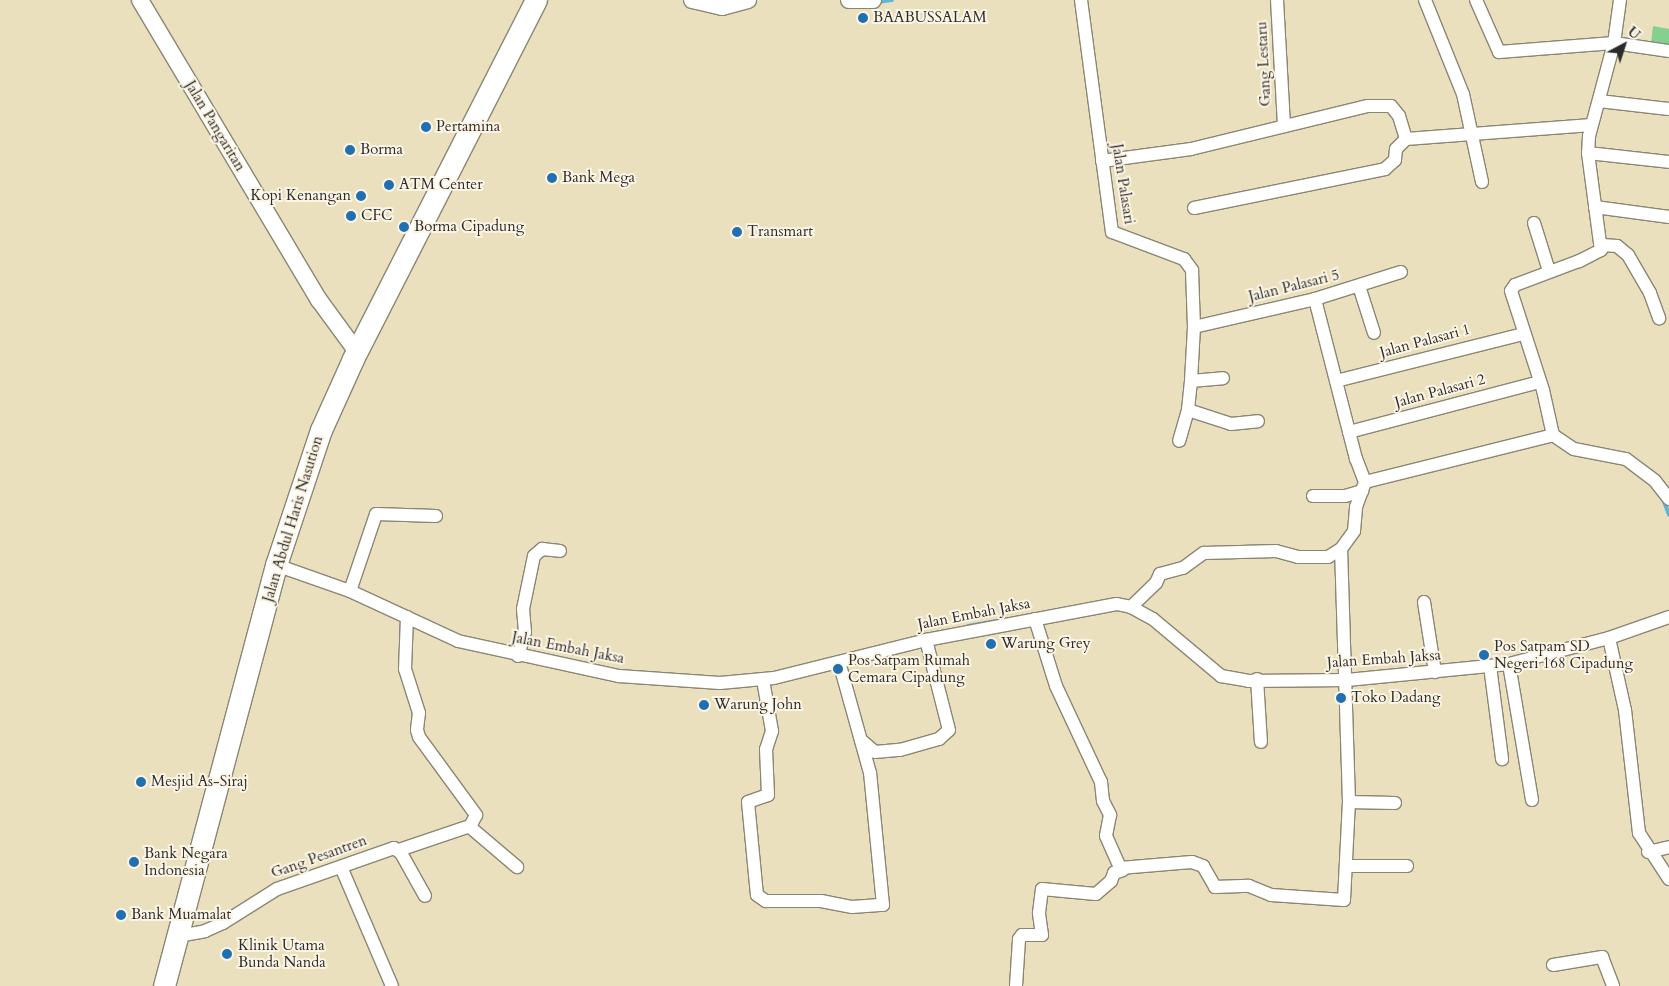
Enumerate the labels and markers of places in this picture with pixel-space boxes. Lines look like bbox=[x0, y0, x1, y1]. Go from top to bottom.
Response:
place label: BAABUSSALAM bbox=[873, 9, 987, 27]
marker: BAABUSSALAM bbox=[857, 12, 869, 24]
place label: Pertamina bbox=[436, 118, 500, 136]
marker: Pertamina bbox=[420, 121, 432, 133]
place label: Borma bbox=[360, 141, 403, 159]
marker: Borma bbox=[344, 144, 356, 156]
place label: Bank Mega bbox=[562, 169, 635, 187]
marker: Bank Mega bbox=[546, 172, 558, 184]
place label: ATM Center bbox=[399, 176, 483, 194]
marker: ATM Center bbox=[383, 179, 395, 191]
place label: Kopi Kenangan bbox=[251, 187, 351, 205]
marker: Kopi Kenangan bbox=[355, 190, 367, 202]
place label: CFC bbox=[361, 207, 392, 225]
marker: CFC bbox=[345, 210, 357, 222]
place label: Borma Cipadung bbox=[414, 218, 524, 236]
marker: Borma Cipadung bbox=[398, 221, 410, 233]
place label: Transmart bbox=[747, 223, 813, 241]
marker: Transmart bbox=[731, 226, 743, 238]
place label: Warung Grey bbox=[1001, 635, 1091, 653]
place label: Pos Satpam SD Negeri 168 Cipadung bbox=[1494, 637, 1633, 672]
marker: Warung Grey bbox=[985, 638, 997, 650]
marker: Pos Satpam SD Negeri 168 Cipadung bbox=[1478, 649, 1490, 661]
place label: Pos Satpam Rumah Cemara Cipadung bbox=[848, 651, 970, 686]
marker: Pos Satpam Rumah Cemara Cipadung bbox=[832, 663, 844, 675]
place label: Toko Dadang bbox=[1351, 689, 1440, 707]
marker: Toko Dadang bbox=[1335, 692, 1347, 704]
place label: Warung John bbox=[714, 696, 802, 714]
marker: Warung John bbox=[698, 699, 710, 711]
place label: Mesjid As-Siraj bbox=[151, 773, 248, 791]
marker: Mesjid As-Siraj bbox=[135, 776, 147, 788]
place label: Bank Negara Indonesia bbox=[144, 844, 228, 879]
marker: Bank Negara Indonesia bbox=[128, 856, 140, 868]
place label: Bank Muamalat bbox=[131, 906, 231, 924]
marker: Bank Muamalat bbox=[115, 909, 127, 921]
place label: Klinik Utama Bunda Nanda bbox=[238, 936, 326, 971]
marker: Klinik Utama Bunda Nanda bbox=[220, 947, 234, 961]

